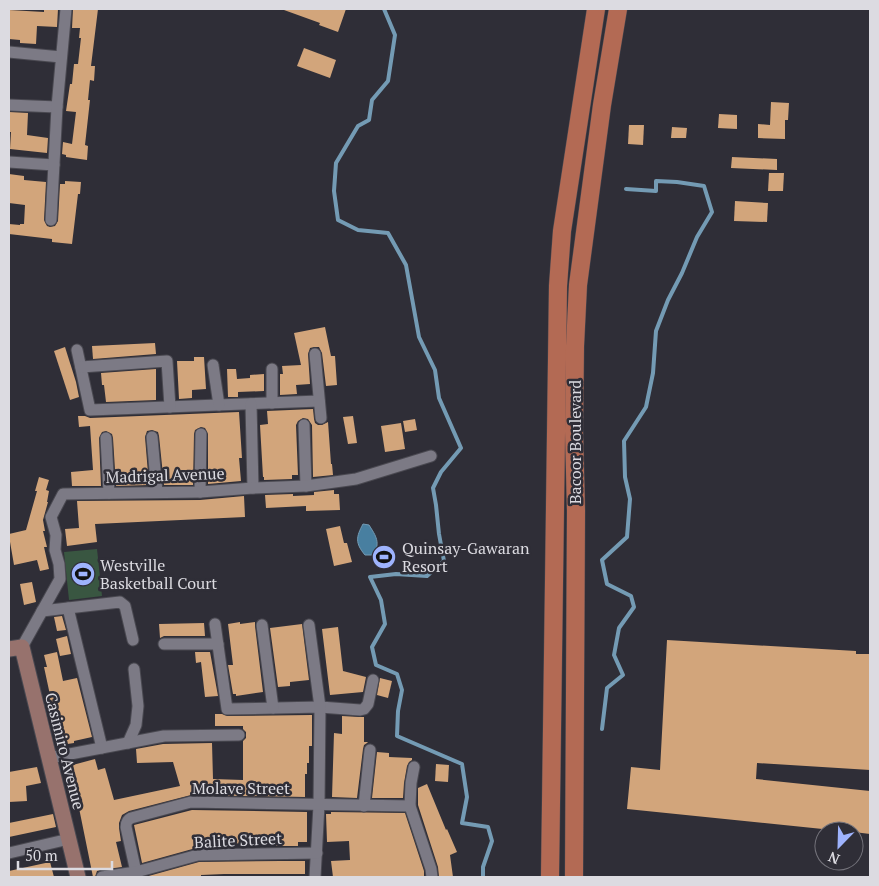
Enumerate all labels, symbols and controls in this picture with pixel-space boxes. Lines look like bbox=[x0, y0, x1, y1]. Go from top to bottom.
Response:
street label: Bacoor Boulevard bbox=[564, 380, 586, 504]
street label: Madrigal Avenue bbox=[105, 462, 225, 488]
place label: Quinsay-Gawaran Resort bbox=[402, 537, 530, 577]
sports icon: Quinsay-Gawaran Resort bbox=[371, 544, 397, 570]
place label: Westville Basketball Court bbox=[100, 554, 217, 594]
sports icon: Westville Basketball Court bbox=[70, 561, 96, 587]
street label: Casimiro Avenue bbox=[40, 690, 90, 812]
street label: Molave Street bbox=[192, 777, 290, 799]
north arrow bbox=[814, 821, 864, 871]
street label: Balite Street bbox=[193, 827, 283, 853]
scale bar bbox=[18, 838, 111, 870]
text: 50 m bbox=[25, 845, 58, 865]
text: N bbox=[825, 847, 842, 869]

